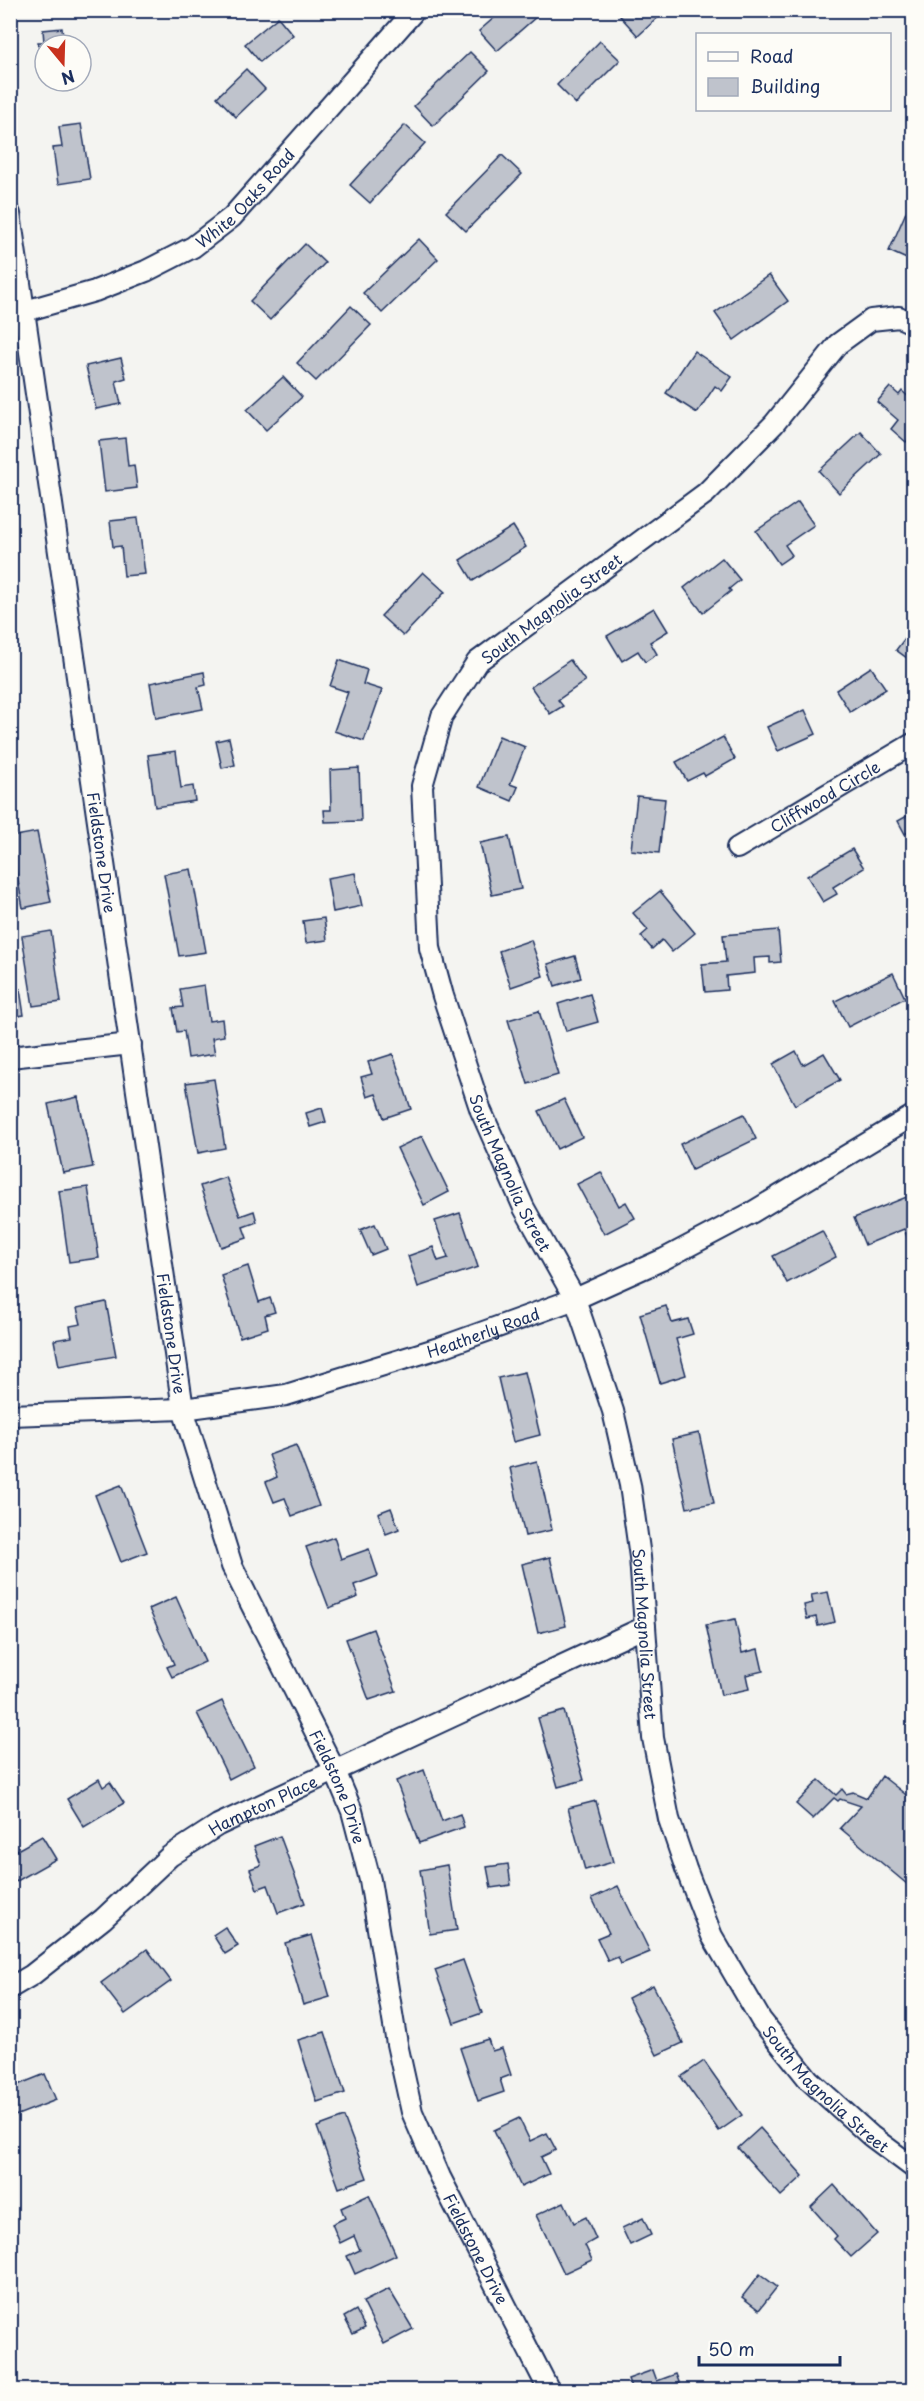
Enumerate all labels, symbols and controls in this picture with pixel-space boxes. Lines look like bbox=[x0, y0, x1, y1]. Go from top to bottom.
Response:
north arrow bbox=[33, 33, 93, 93]
legend bbox=[696, 33, 891, 111]
text: Road bbox=[750, 42, 794, 69]
text: N bbox=[58, 65, 78, 92]
text: Building bbox=[750, 72, 820, 99]
street label: White Oaks Road bbox=[190, 143, 300, 253]
street label: South Magnolia Street bbox=[475, 547, 627, 669]
street label: Cliffwood Circle bbox=[765, 754, 884, 838]
street label: Fieldstone Drive bbox=[82, 790, 123, 914]
street label: South Magnolia Street bbox=[464, 1091, 558, 1256]
street label: Fieldstone Drive bbox=[151, 1271, 193, 1395]
street label: Heatherly Road bbox=[424, 1301, 543, 1363]
street label: South Magnolia Street bbox=[627, 1547, 664, 1721]
street label: Fieldstone Drive bbox=[304, 1725, 372, 1846]
street label: Hampton Place bbox=[203, 1769, 321, 1840]
street label: South Magnolia Street bbox=[758, 2020, 895, 2158]
street label: Fieldstone Drive bbox=[438, 2189, 515, 2308]
scale bar bbox=[699, 2329, 840, 2367]
text: 50 m bbox=[708, 2335, 755, 2362]

